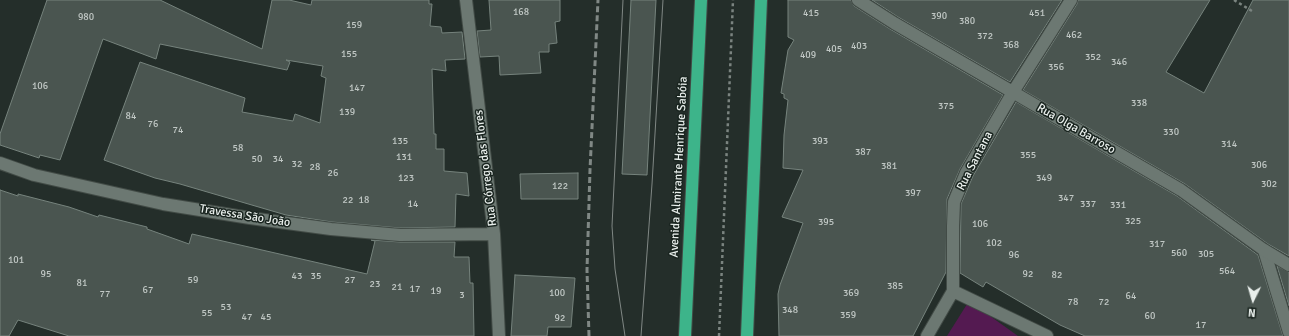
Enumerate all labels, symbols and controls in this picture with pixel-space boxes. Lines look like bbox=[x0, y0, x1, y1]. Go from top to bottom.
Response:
house number: 168 bbox=[513, 6, 529, 18]
house number: 415 bbox=[803, 7, 819, 19]
house number: 451 bbox=[1029, 7, 1045, 19]
house number: 390 bbox=[931, 10, 947, 22]
house number: 980 bbox=[78, 11, 94, 23]
house number: 380 bbox=[959, 15, 975, 27]
house number: 159 bbox=[346, 19, 362, 31]
house number: 462 bbox=[1066, 29, 1082, 41]
house number: 372 bbox=[977, 30, 993, 42]
house number: 368 bbox=[1003, 39, 1019, 51]
house number: 403 bbox=[851, 40, 867, 52]
house number: 405 bbox=[826, 43, 842, 55]
house number: 155 bbox=[341, 48, 357, 60]
house number: 409 bbox=[800, 49, 816, 61]
house number: 352 bbox=[1085, 51, 1101, 63]
house number: 346 bbox=[1111, 56, 1127, 68]
house number: 356 bbox=[1048, 61, 1064, 73]
street label: Avenida Almirante Henrique Sabóia bbox=[667, 76, 691, 258]
house number: 106 bbox=[32, 80, 48, 92]
house number: 147 bbox=[349, 82, 365, 94]
house number: 338 bbox=[1131, 97, 1147, 109]
house number: 375 bbox=[938, 100, 954, 112]
street label: Rua Olga Barroso bbox=[1034, 101, 1118, 157]
house number: 139 bbox=[339, 106, 355, 118]
street label: Rua Córrego das Flores bbox=[472, 109, 500, 227]
house number: 84 bbox=[126, 110, 136, 122]
house number: 76 bbox=[148, 118, 158, 130]
house number: 74 bbox=[173, 124, 183, 136]
house number: 330 bbox=[1163, 126, 1179, 138]
street label: Rua Santana bbox=[954, 129, 996, 193]
house number: 135 bbox=[392, 135, 408, 147]
house number: 393 bbox=[812, 135, 828, 147]
house number: 314 bbox=[1221, 138, 1237, 150]
house number: 58 bbox=[233, 142, 243, 154]
house number: 387 bbox=[855, 146, 871, 158]
house number: 355 bbox=[1020, 149, 1036, 161]
house number: 131 bbox=[396, 151, 412, 163]
house number: 50 bbox=[252, 153, 262, 165]
house number: 34 bbox=[273, 153, 283, 165]
house number: 32 bbox=[292, 158, 302, 170]
house number: 306 bbox=[1251, 159, 1267, 171]
house number: 381 bbox=[881, 160, 897, 172]
house number: 28 bbox=[310, 161, 320, 173]
house number: 26 bbox=[328, 167, 338, 179]
house number: 123 bbox=[398, 172, 414, 184]
house number: 349 bbox=[1036, 172, 1052, 184]
house number: 302 bbox=[1261, 178, 1277, 190]
house number: 122 bbox=[552, 180, 568, 192]
house number: 397 bbox=[905, 187, 921, 199]
house number: 347 bbox=[1058, 192, 1074, 204]
house number: 22 bbox=[343, 194, 353, 206]
house number: 18 bbox=[359, 194, 369, 206]
house number: 14 bbox=[408, 198, 418, 210]
house number: 337 bbox=[1080, 198, 1096, 210]
house number: 331 bbox=[1110, 199, 1126, 211]
street label: Travessa São João bbox=[199, 202, 291, 230]
house number: 325 bbox=[1125, 215, 1141, 227]
house number: 395 bbox=[818, 216, 834, 228]
house number: 106 bbox=[972, 218, 988, 230]
house number: 102 bbox=[986, 237, 1002, 249]
house number: 317 bbox=[1149, 238, 1165, 250]
house number: 560 bbox=[1171, 247, 1187, 259]
house number: 305 bbox=[1198, 248, 1214, 260]
house number: 96 bbox=[1009, 249, 1019, 261]
house number: 101 bbox=[8, 254, 24, 266]
house number: 564 bbox=[1219, 265, 1235, 277]
house number: 95 bbox=[41, 268, 51, 280]
house number: 92 bbox=[1023, 268, 1033, 280]
house number: 82 bbox=[1052, 269, 1062, 281]
house number: 43 bbox=[292, 270, 302, 282]
house number: 35 bbox=[311, 270, 321, 282]
house number: 59 bbox=[188, 274, 198, 286]
house number: 27 bbox=[345, 274, 355, 286]
house number: 81 bbox=[77, 277, 87, 289]
house number: 23 bbox=[370, 278, 380, 290]
house number: 385 bbox=[887, 280, 903, 292]
north arrow bbox=[1233, 280, 1273, 320]
house number: 21 bbox=[392, 281, 402, 293]
house number: 17 bbox=[410, 283, 420, 295]
house number: 67 bbox=[143, 284, 153, 296]
house number: 19 bbox=[431, 285, 441, 297]
house number: 100 bbox=[549, 287, 565, 299]
house number: 369 bbox=[843, 287, 859, 299]
house number: 77 bbox=[100, 288, 110, 300]
house number: 3 bbox=[459, 289, 465, 301]
house number: 64 bbox=[1126, 290, 1136, 302]
house number: 78 bbox=[1068, 296, 1078, 308]
house number: 72 bbox=[1099, 296, 1109, 308]
house number: 53 bbox=[221, 301, 231, 313]
house number: 348 bbox=[782, 304, 798, 316]
text: N bbox=[1248, 306, 1256, 319]
house number: 55 bbox=[202, 307, 212, 319]
house number: 359 bbox=[840, 309, 856, 321]
house number: 60 bbox=[1145, 310, 1155, 322]
house number: 47 bbox=[242, 311, 252, 323]
house number: 45 bbox=[261, 311, 271, 323]
house number: 92 bbox=[555, 312, 565, 324]
house number: 17 bbox=[1196, 319, 1206, 331]

